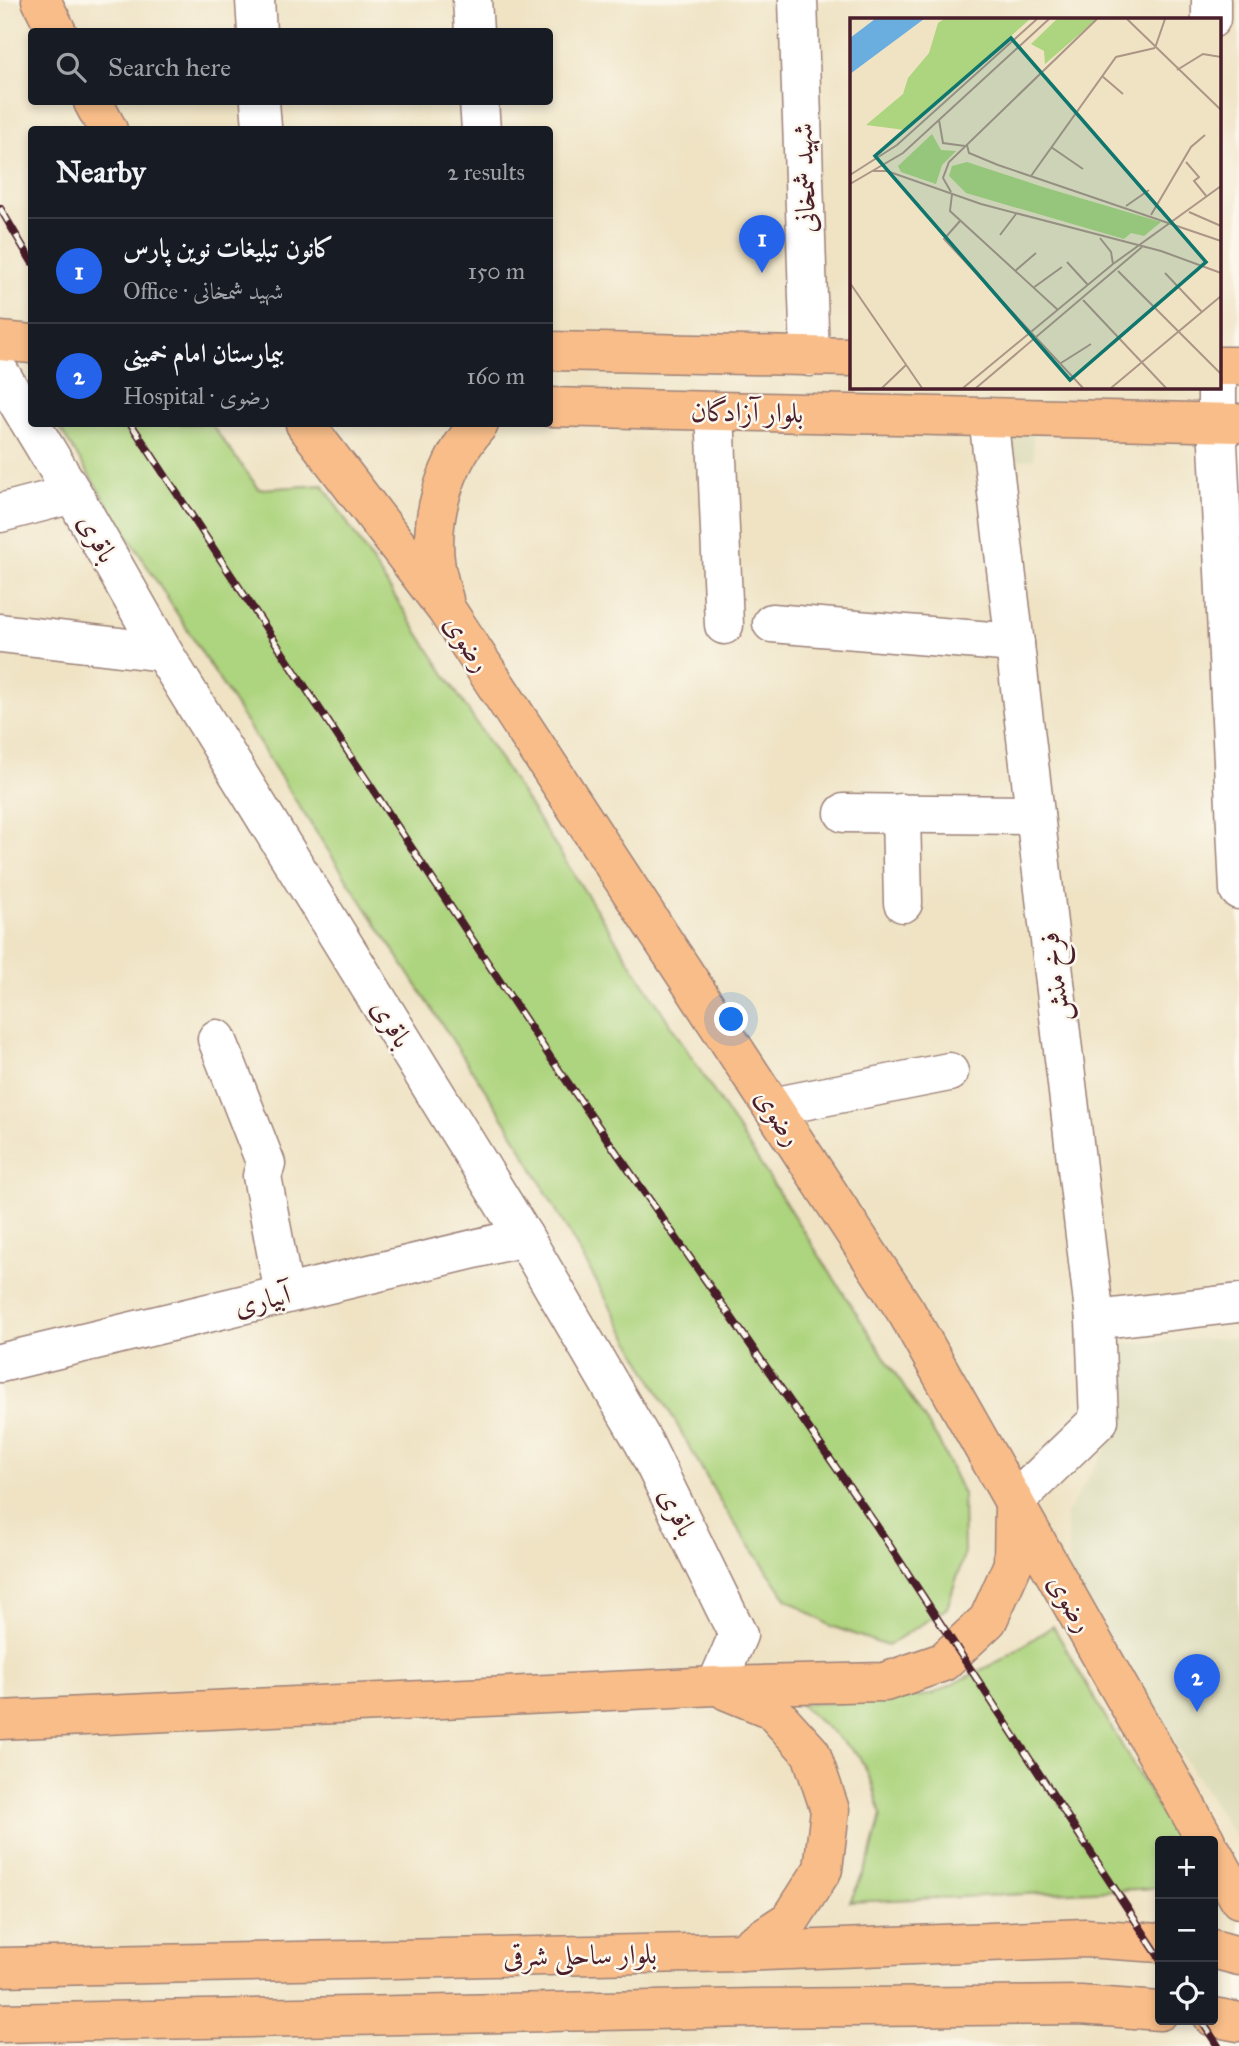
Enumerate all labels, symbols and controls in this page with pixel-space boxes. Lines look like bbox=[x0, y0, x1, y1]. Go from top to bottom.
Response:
inset map bbox=[850, 18, 1222, 388]
search box bbox=[28, 28, 553, 105]
icon: search bbox=[52, 48, 90, 86]
text: Search here bbox=[108, 51, 231, 83]
street label: شهید شمخانی bbox=[785, 122, 824, 234]
text: Nearby bbox=[56, 154, 146, 190]
text: 2 results bbox=[447, 158, 525, 186]
pin: 1 bbox=[739, 215, 785, 273]
text: کانون تبلیغات نوین پارس bbox=[123, 232, 334, 264]
text: 1 bbox=[74, 257, 84, 285]
text: 150 m bbox=[468, 257, 525, 285]
text: Office · شهید شمخانی bbox=[123, 277, 283, 305]
text: بیمارستان امام خمینی bbox=[123, 337, 284, 369]
text: 2 bbox=[73, 362, 85, 390]
text: 160 m bbox=[467, 362, 525, 390]
text: Hospital · رضوی bbox=[123, 382, 270, 410]
street label: بلوار آزادگان bbox=[690, 394, 804, 430]
street label: باقری bbox=[70, 507, 126, 569]
street label: رضوی bbox=[436, 608, 500, 678]
street label: فرخ منش bbox=[1031, 929, 1085, 1024]
street label: باقری bbox=[364, 992, 420, 1054]
your location bbox=[714, 1002, 748, 1036]
street label: رضوی bbox=[747, 1082, 811, 1152]
street label: آبیاری bbox=[230, 1275, 297, 1324]
street label: باقری bbox=[651, 1481, 705, 1543]
street label: رضوی bbox=[1040, 1567, 1102, 1639]
pin: 2 bbox=[1174, 1654, 1220, 1712]
map controls bbox=[1155, 1836, 1218, 2025]
button: + bbox=[1155, 1836, 1218, 1899]
button: − bbox=[1155, 1899, 1218, 1962]
street label: بلوار ساحلی شرقی bbox=[503, 1936, 657, 1977]
button: locate bbox=[1155, 1962, 1218, 2025]

